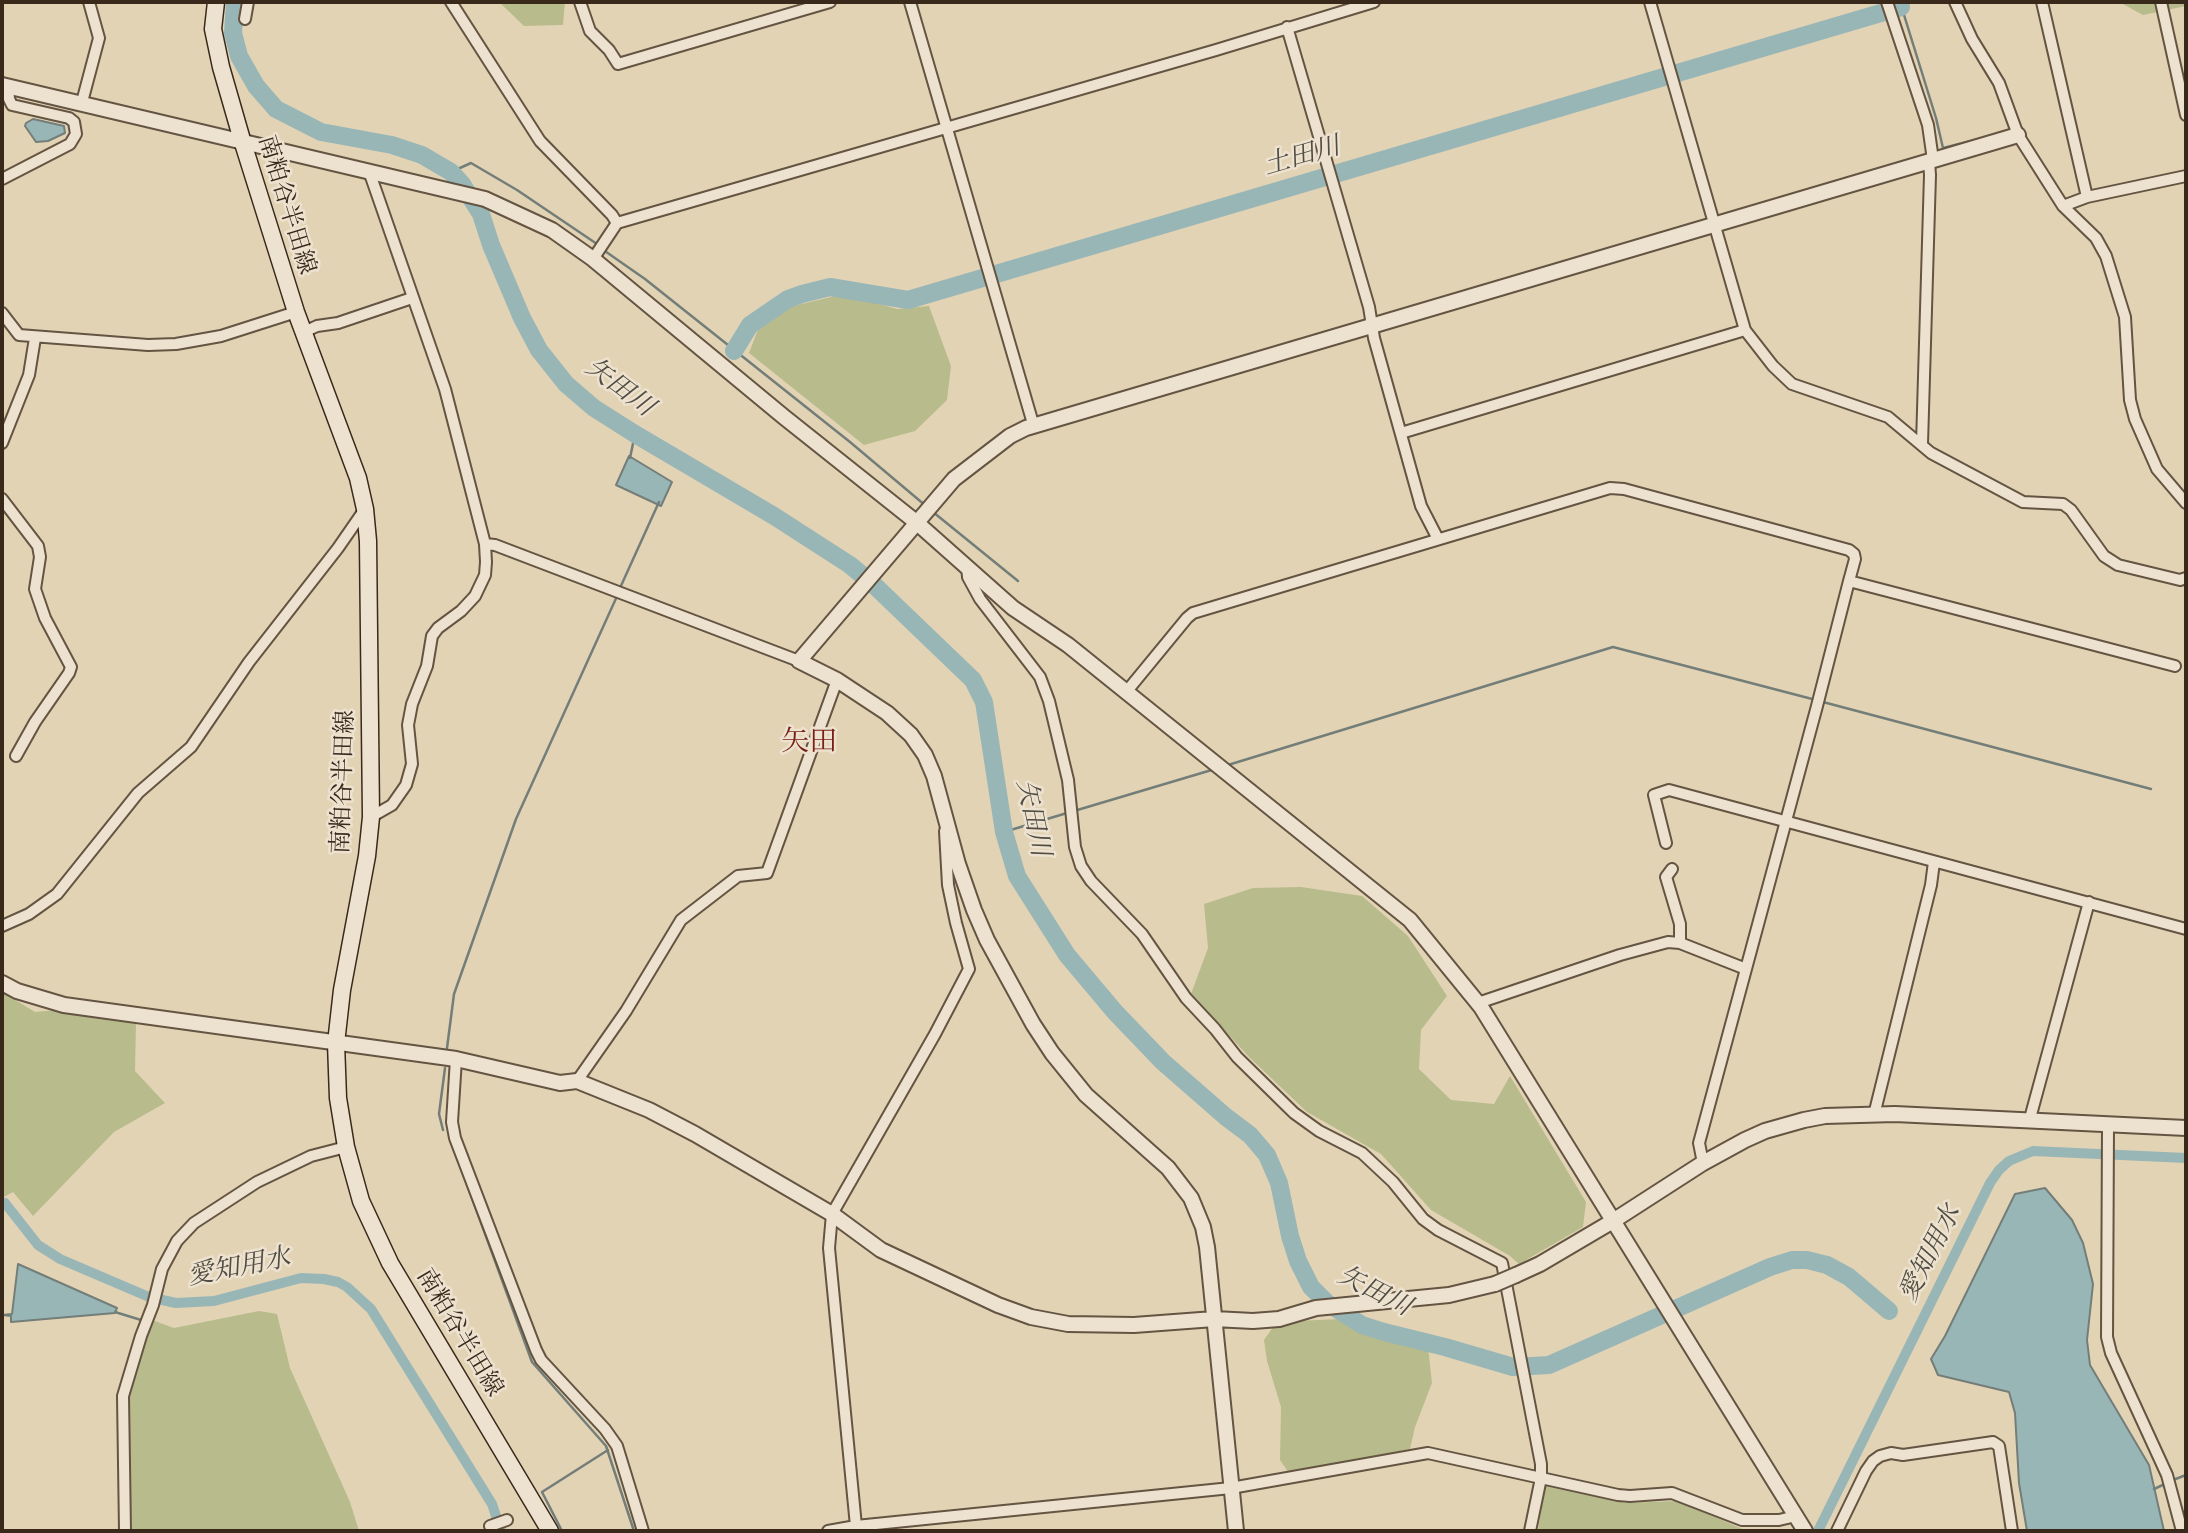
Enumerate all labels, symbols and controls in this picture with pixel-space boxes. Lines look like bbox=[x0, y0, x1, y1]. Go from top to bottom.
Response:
water label: 土田川 bbox=[1260, 131, 1344, 183]
street label: 南粕谷半田線 bbox=[251, 132, 321, 278]
water label: 矢田川 bbox=[578, 352, 660, 424]
street label: 南粕谷半田線 bbox=[327, 710, 361, 854]
district label: 矢田 bbox=[781, 726, 837, 760]
water label: 矢田川 bbox=[1009, 777, 1055, 859]
water label: 愛知用水 bbox=[1893, 1201, 1969, 1307]
water label: 愛知用水 bbox=[185, 1243, 293, 1293]
water label: 矢田川 bbox=[1332, 1260, 1416, 1324]
street label: 南粕谷半田線 bbox=[410, 1264, 508, 1402]

